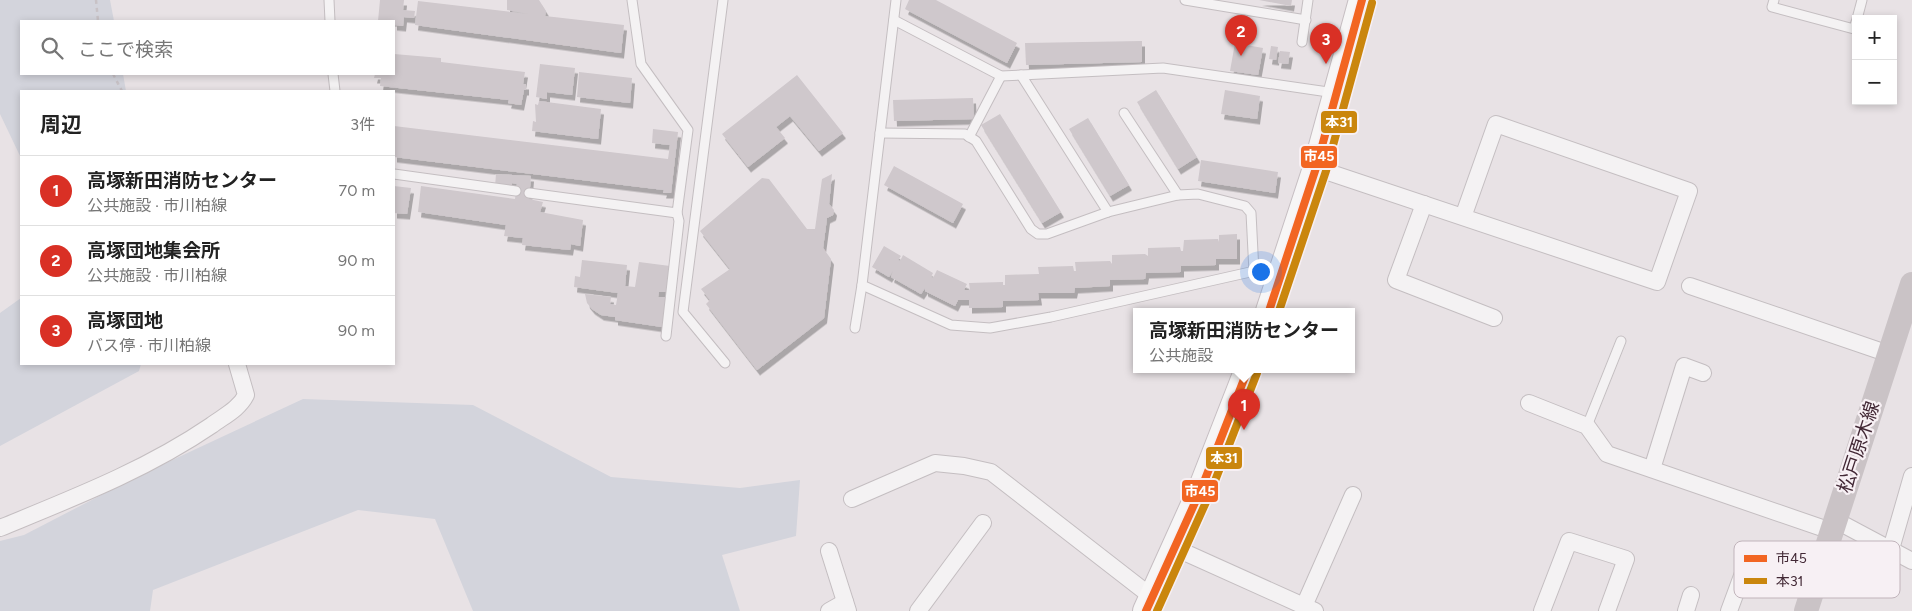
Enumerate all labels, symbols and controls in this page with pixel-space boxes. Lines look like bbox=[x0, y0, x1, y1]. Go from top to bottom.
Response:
pin: 2 bbox=[1225, 15, 1257, 56]
map controls bbox=[1852, 15, 1897, 105]
button: + bbox=[1852, 15, 1897, 60]
search box bbox=[20, 20, 395, 75]
pin: 3 bbox=[1310, 23, 1342, 64]
icon: search bbox=[38, 34, 66, 62]
text: ここで検索 bbox=[78, 38, 173, 61]
button: − bbox=[1852, 60, 1897, 105]
line badge: 本31 bbox=[1320, 110, 1358, 134]
text: 周辺 bbox=[40, 112, 82, 137]
text: 本31 bbox=[1325, 114, 1353, 131]
text: 3件 bbox=[350, 115, 375, 134]
line badge: 市45 bbox=[1300, 145, 1338, 169]
text: 市45 bbox=[1304, 148, 1335, 165]
text: 高塚新田消防センター bbox=[87, 169, 277, 192]
text: 1 bbox=[53, 181, 59, 200]
text: 70 m bbox=[339, 181, 375, 200]
text: 公共施設 · 市川柏線 bbox=[87, 196, 227, 215]
text: 高塚団地集会所 bbox=[87, 239, 220, 262]
text: 2 bbox=[51, 251, 61, 270]
text: 90 m bbox=[338, 251, 375, 270]
your location bbox=[1248, 259, 1274, 285]
text: 公共施設 · 市川柏線 bbox=[87, 266, 227, 285]
popup bbox=[1133, 308, 1355, 373]
text: 高塚団地 bbox=[87, 309, 163, 332]
text: 高塚新田消防センター bbox=[1149, 319, 1339, 342]
text: 3 bbox=[52, 321, 60, 340]
text: 90 m bbox=[338, 321, 375, 340]
text: バス停 · 市川柏線 bbox=[87, 336, 211, 355]
text: 公共施設 bbox=[1149, 346, 1213, 365]
pin: 1 bbox=[1228, 389, 1260, 430]
street label: 松戸原木線 bbox=[1833, 398, 1884, 496]
line badge: 本31 bbox=[1205, 446, 1243, 470]
text: 本31 bbox=[1210, 450, 1238, 467]
line badge: 市45 bbox=[1181, 479, 1219, 503]
text: 市45 bbox=[1185, 483, 1216, 500]
legend bbox=[1734, 541, 1900, 598]
text: 市45 bbox=[1776, 550, 1807, 567]
text: 本31 bbox=[1776, 573, 1803, 590]

